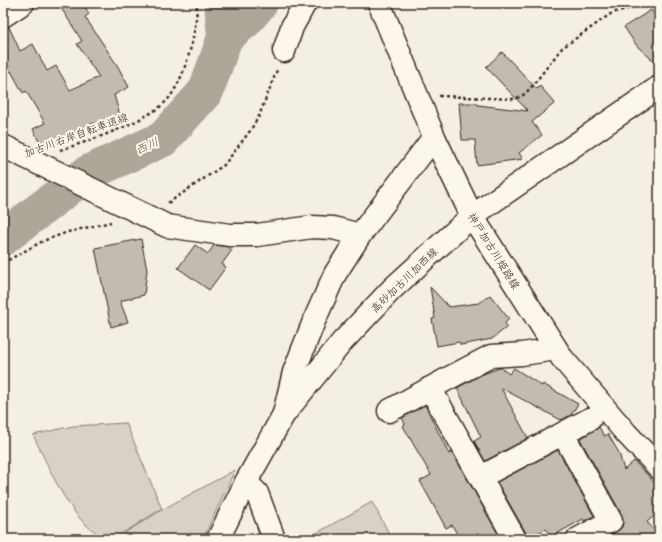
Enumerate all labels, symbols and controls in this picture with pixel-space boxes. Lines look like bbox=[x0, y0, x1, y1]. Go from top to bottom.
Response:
street label: 加古川右岸自転車道線 bbox=[22, 111, 130, 160]
water label: 西川 bbox=[133, 135, 161, 158]
street label: 神戸加古川姫路線 bbox=[465, 211, 522, 292]
street label: 高砂加古川加西線 bbox=[368, 245, 441, 316]

